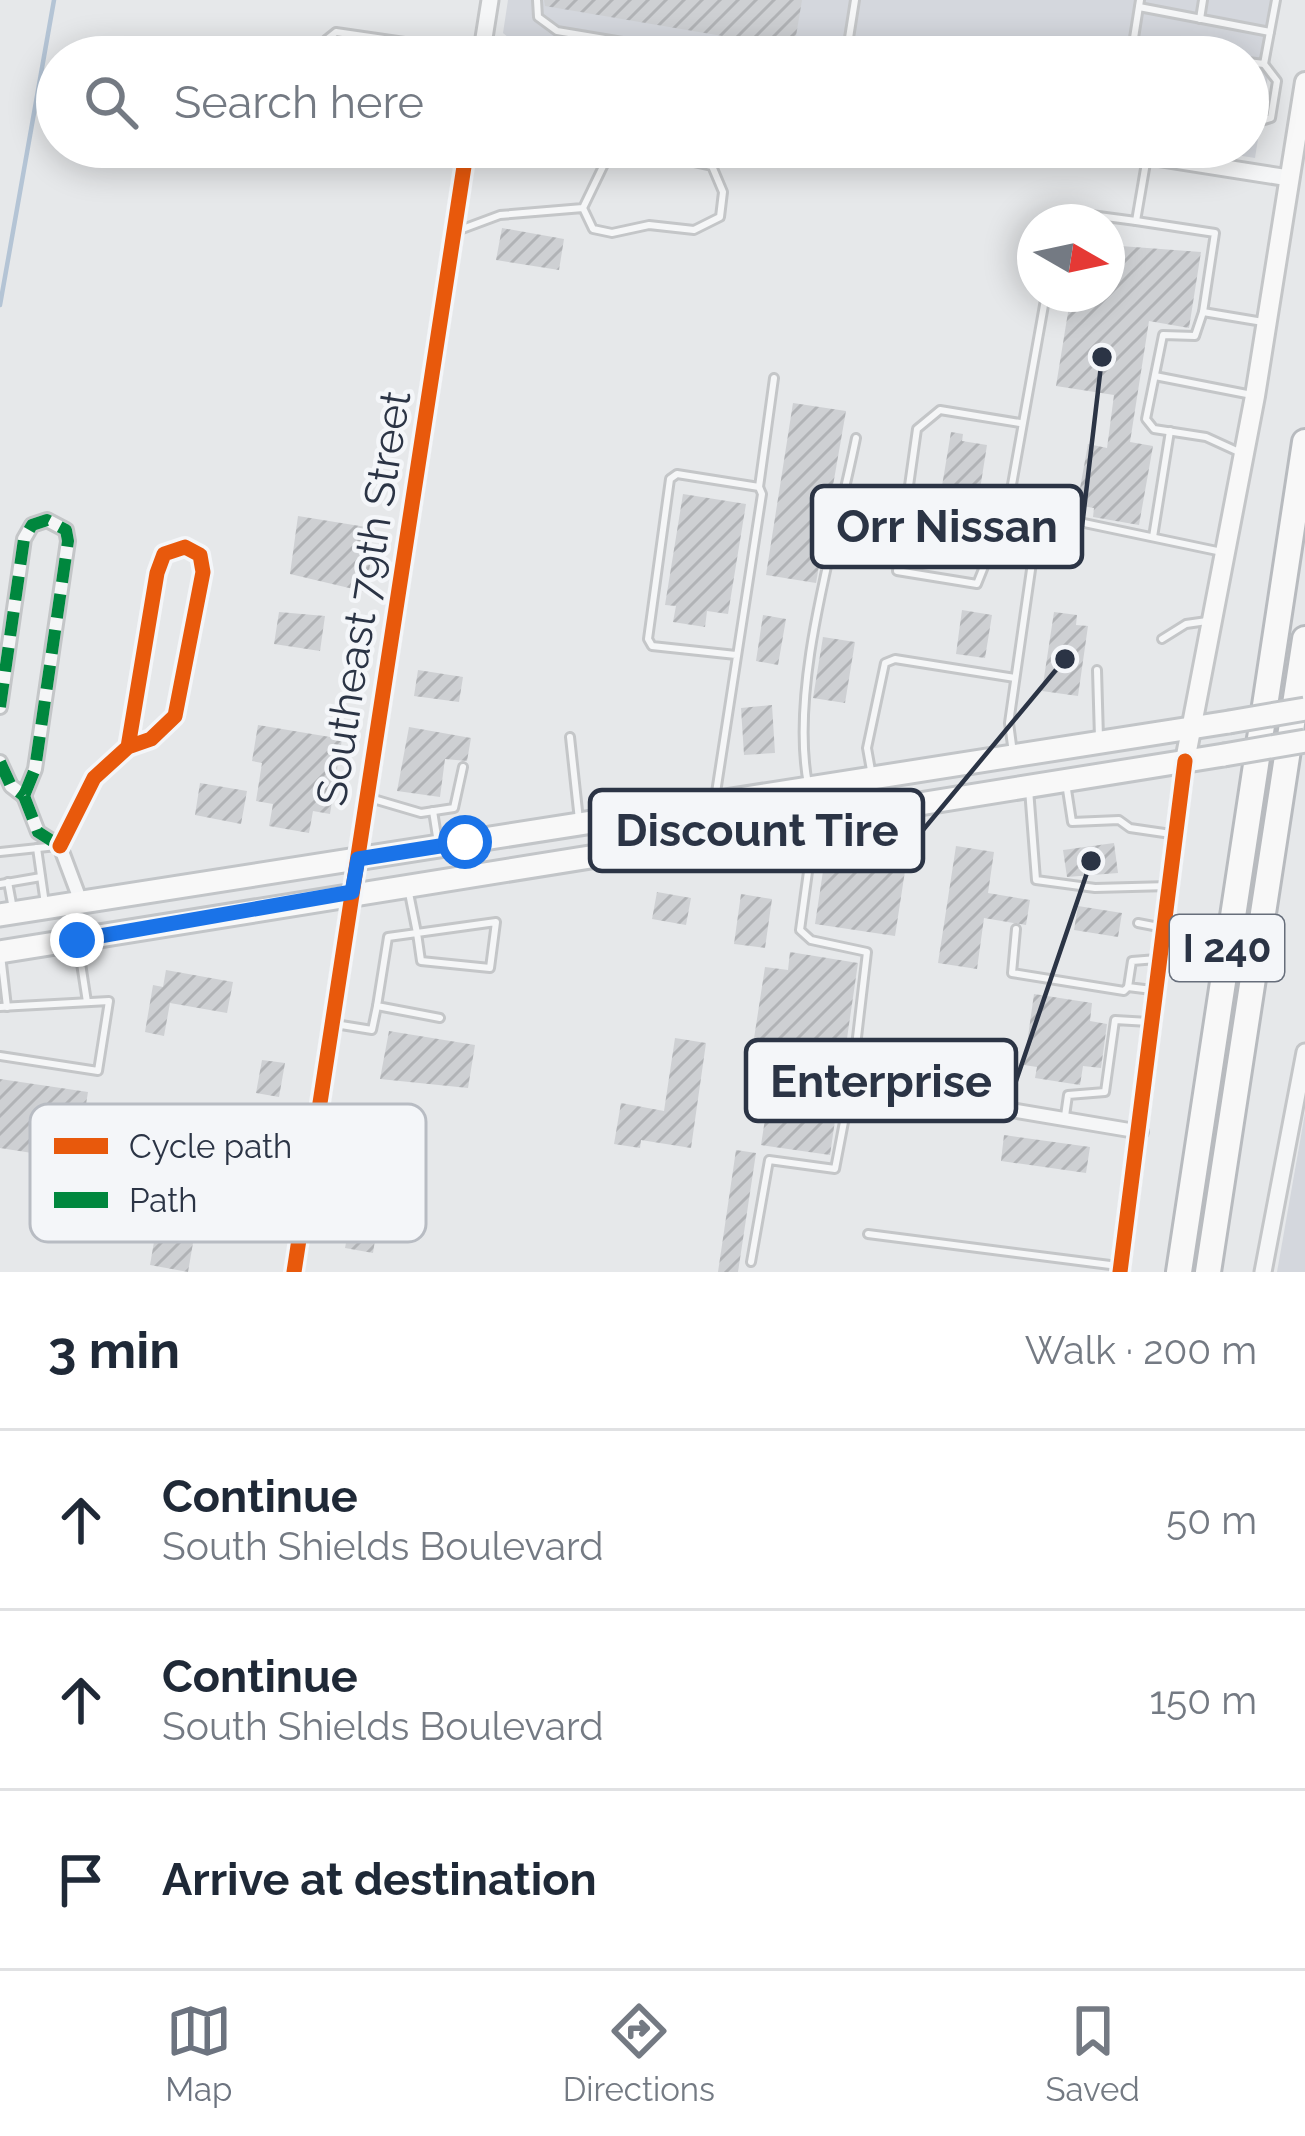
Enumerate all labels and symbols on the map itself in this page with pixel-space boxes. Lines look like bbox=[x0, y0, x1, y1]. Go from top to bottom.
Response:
north arrow bbox=[1017, 204, 1125, 312]
street label: Southeast 79th Street bbox=[307, 387, 420, 809]
callout: Orr Nissan bbox=[812, 486, 1082, 567]
text: Orr Nissan bbox=[836, 500, 1058, 553]
callout: Discount Tire bbox=[590, 790, 923, 871]
text: Discount Tire bbox=[615, 804, 899, 857]
route start bbox=[438, 815, 492, 869]
route end bbox=[50, 913, 104, 967]
road number: I 240 bbox=[1170, 915, 1284, 981]
callout: Enterprise bbox=[746, 1040, 1016, 1121]
text: Enterprise bbox=[770, 1055, 992, 1108]
legend bbox=[30, 1104, 426, 1242]
text: Cycle path bbox=[129, 1127, 292, 1166]
text: Path bbox=[129, 1181, 198, 1220]

